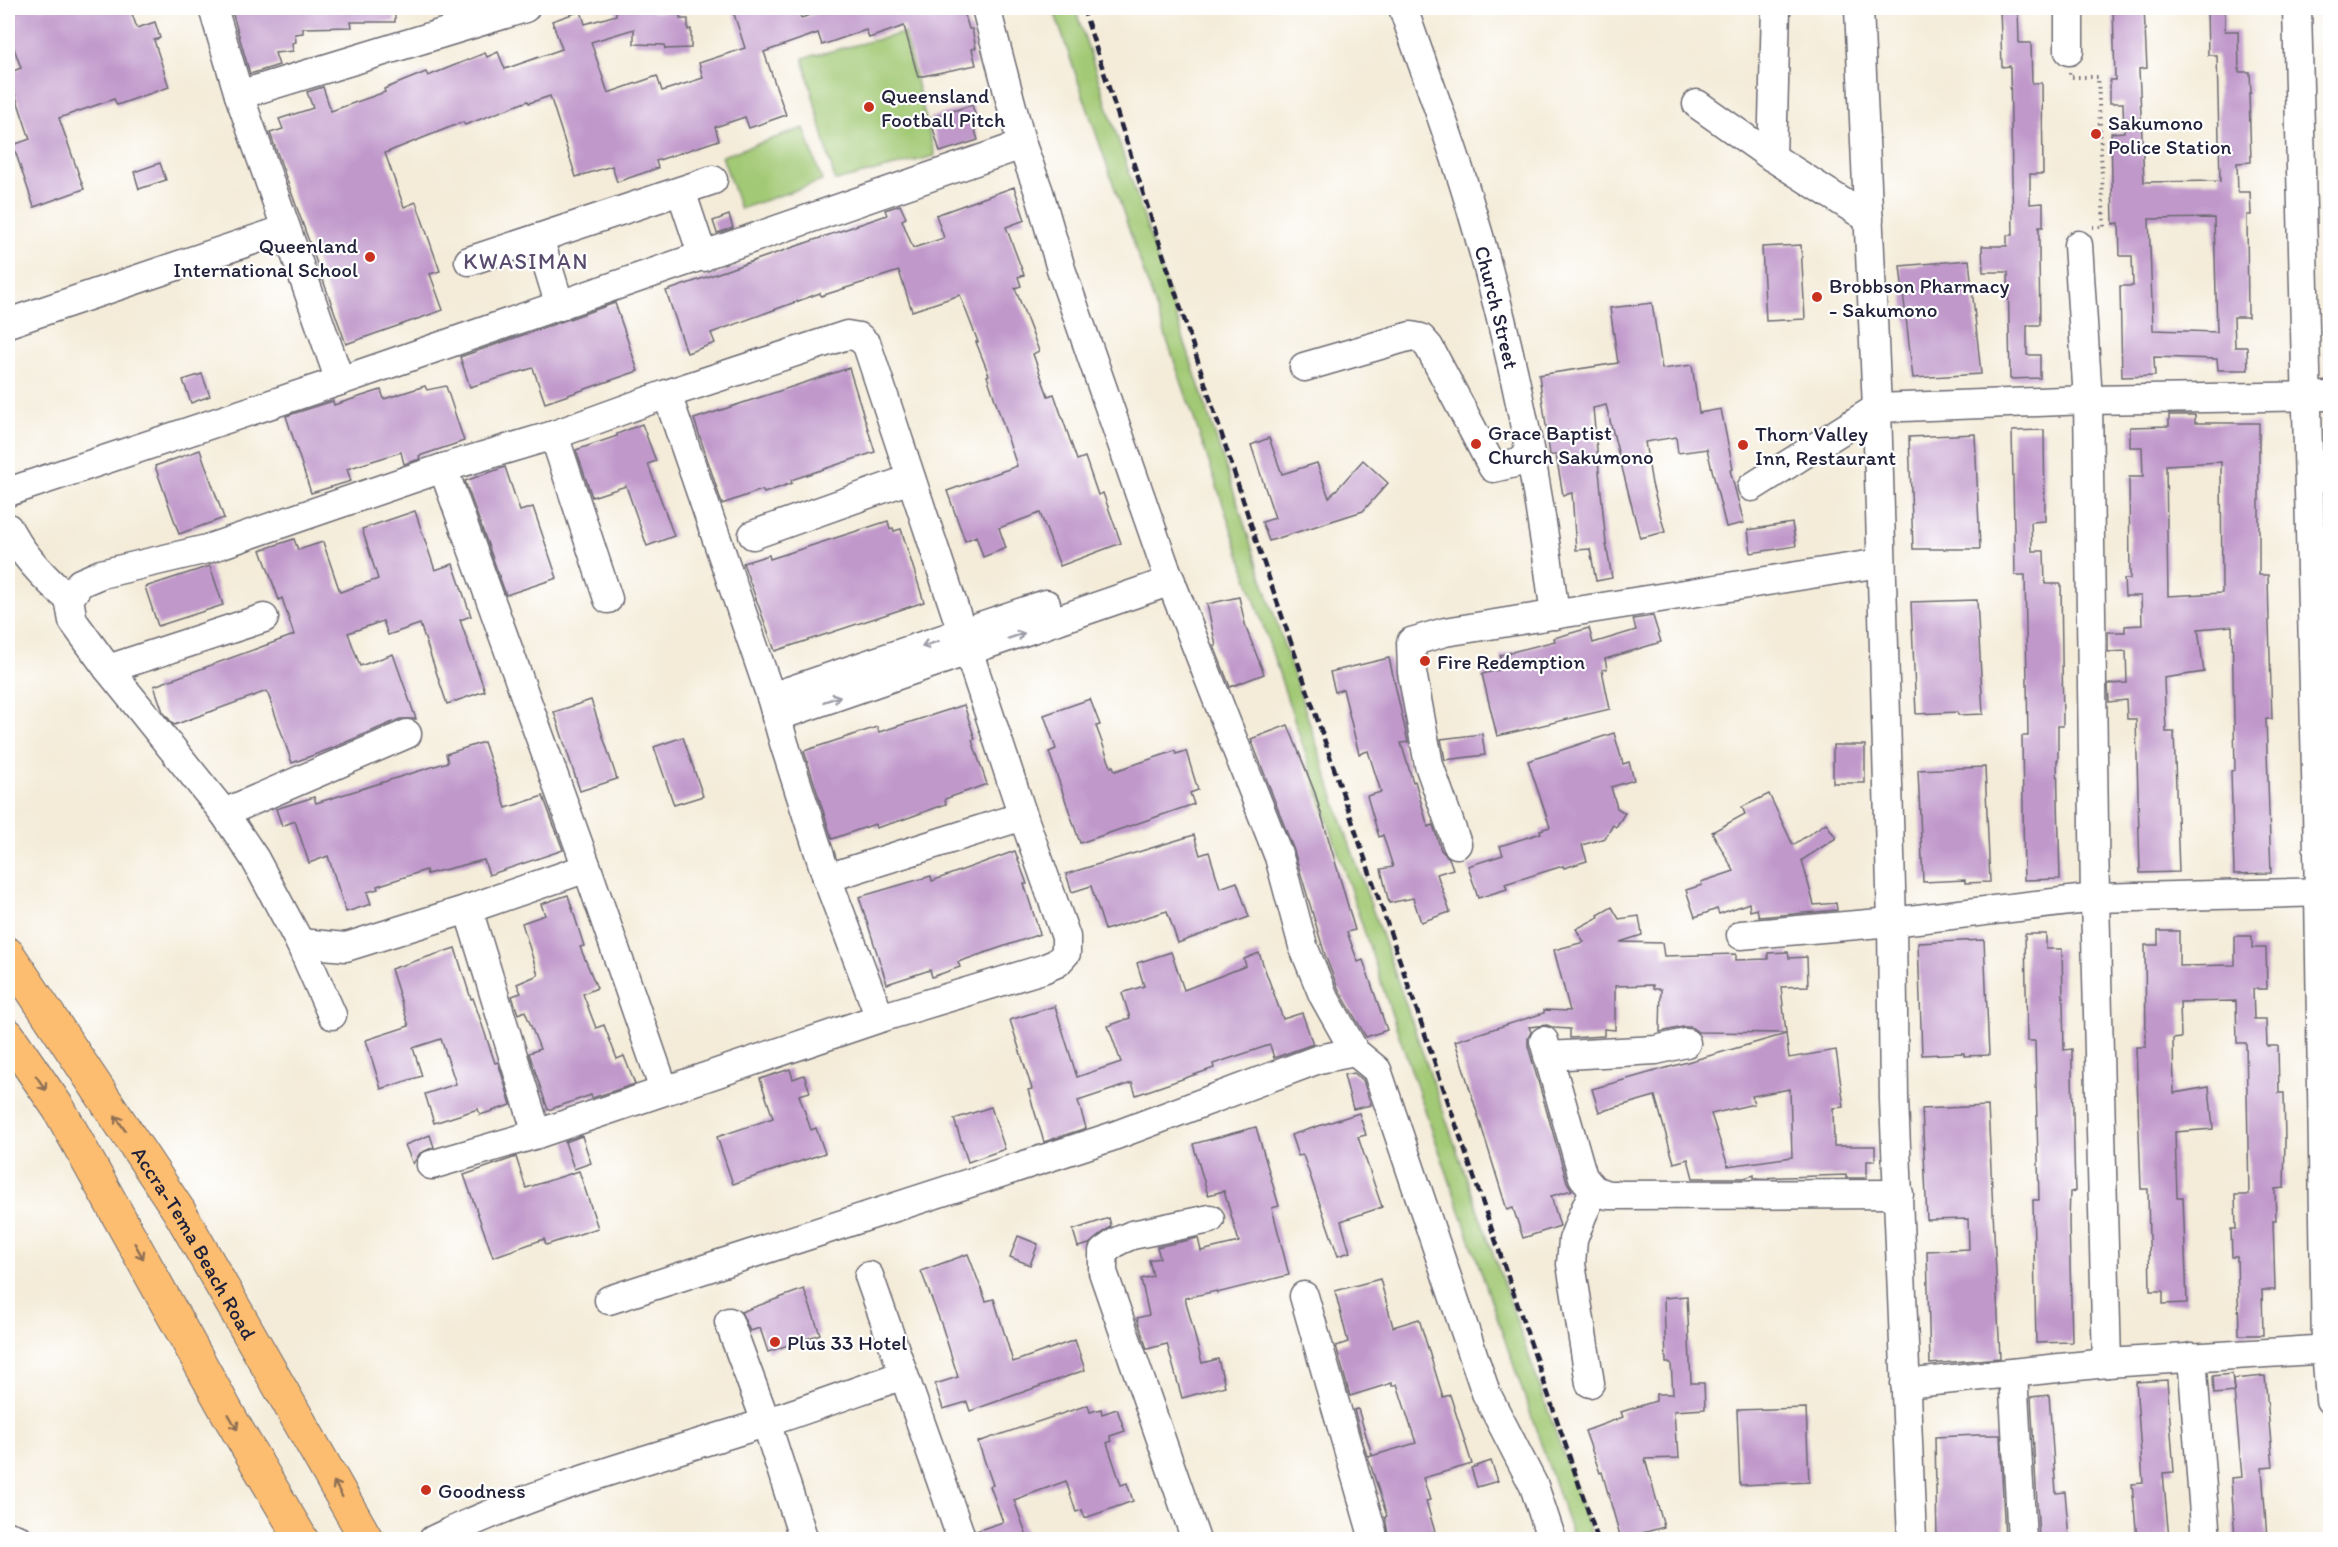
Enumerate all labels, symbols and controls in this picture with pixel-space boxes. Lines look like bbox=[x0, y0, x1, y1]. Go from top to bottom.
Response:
place label: Queensland Football Pitch bbox=[881, 83, 1006, 132]
marker: Queensland Football Pitch bbox=[862, 100, 876, 114]
place label: Sakumono Police Station bbox=[2108, 110, 2232, 159]
marker: Sakumono Police Station bbox=[2089, 127, 2103, 141]
place label: Queenland International School bbox=[173, 233, 358, 282]
street label: Church Street bbox=[1470, 243, 1525, 371]
district label: KWASIMAN bbox=[463, 248, 589, 275]
marker: Queenland International School bbox=[363, 250, 377, 264]
place label: Brobbson Pharmacy - Sakumono bbox=[1829, 273, 2010, 322]
marker: Brobbson Pharmacy - Sakumono bbox=[1810, 290, 1824, 304]
place label: Grace Baptist Church Sakumono bbox=[1488, 420, 1654, 469]
place label: Thorn Valley Inn, Restaurant bbox=[1755, 421, 1896, 470]
marker: Grace Baptist Church Sakumono bbox=[1469, 437, 1483, 451]
marker: Thorn Valley Inn, Restaurant bbox=[1736, 438, 1750, 452]
one-way arrow bbox=[1006, 629, 1025, 640]
one-way arrow bbox=[921, 639, 940, 650]
place label: Fire Redemption bbox=[1437, 649, 1585, 674]
marker: Fire Redemption bbox=[1418, 654, 1432, 668]
one-way arrow bbox=[822, 693, 841, 704]
one-way arrow bbox=[35, 1074, 47, 1090]
one-way arrow bbox=[114, 1115, 126, 1132]
street label: Accra-Tema Beach Road bbox=[127, 1141, 262, 1344]
one-way arrow bbox=[134, 1242, 145, 1260]
place label: Plus 33 Hotel bbox=[787, 1330, 907, 1355]
marker: Plus 33 Hotel bbox=[768, 1335, 782, 1349]
one-way arrow bbox=[227, 1413, 239, 1430]
place label: Goodness bbox=[438, 1478, 526, 1503]
one-way arrow bbox=[332, 1480, 344, 1497]
marker: Goodness bbox=[419, 1483, 433, 1497]

